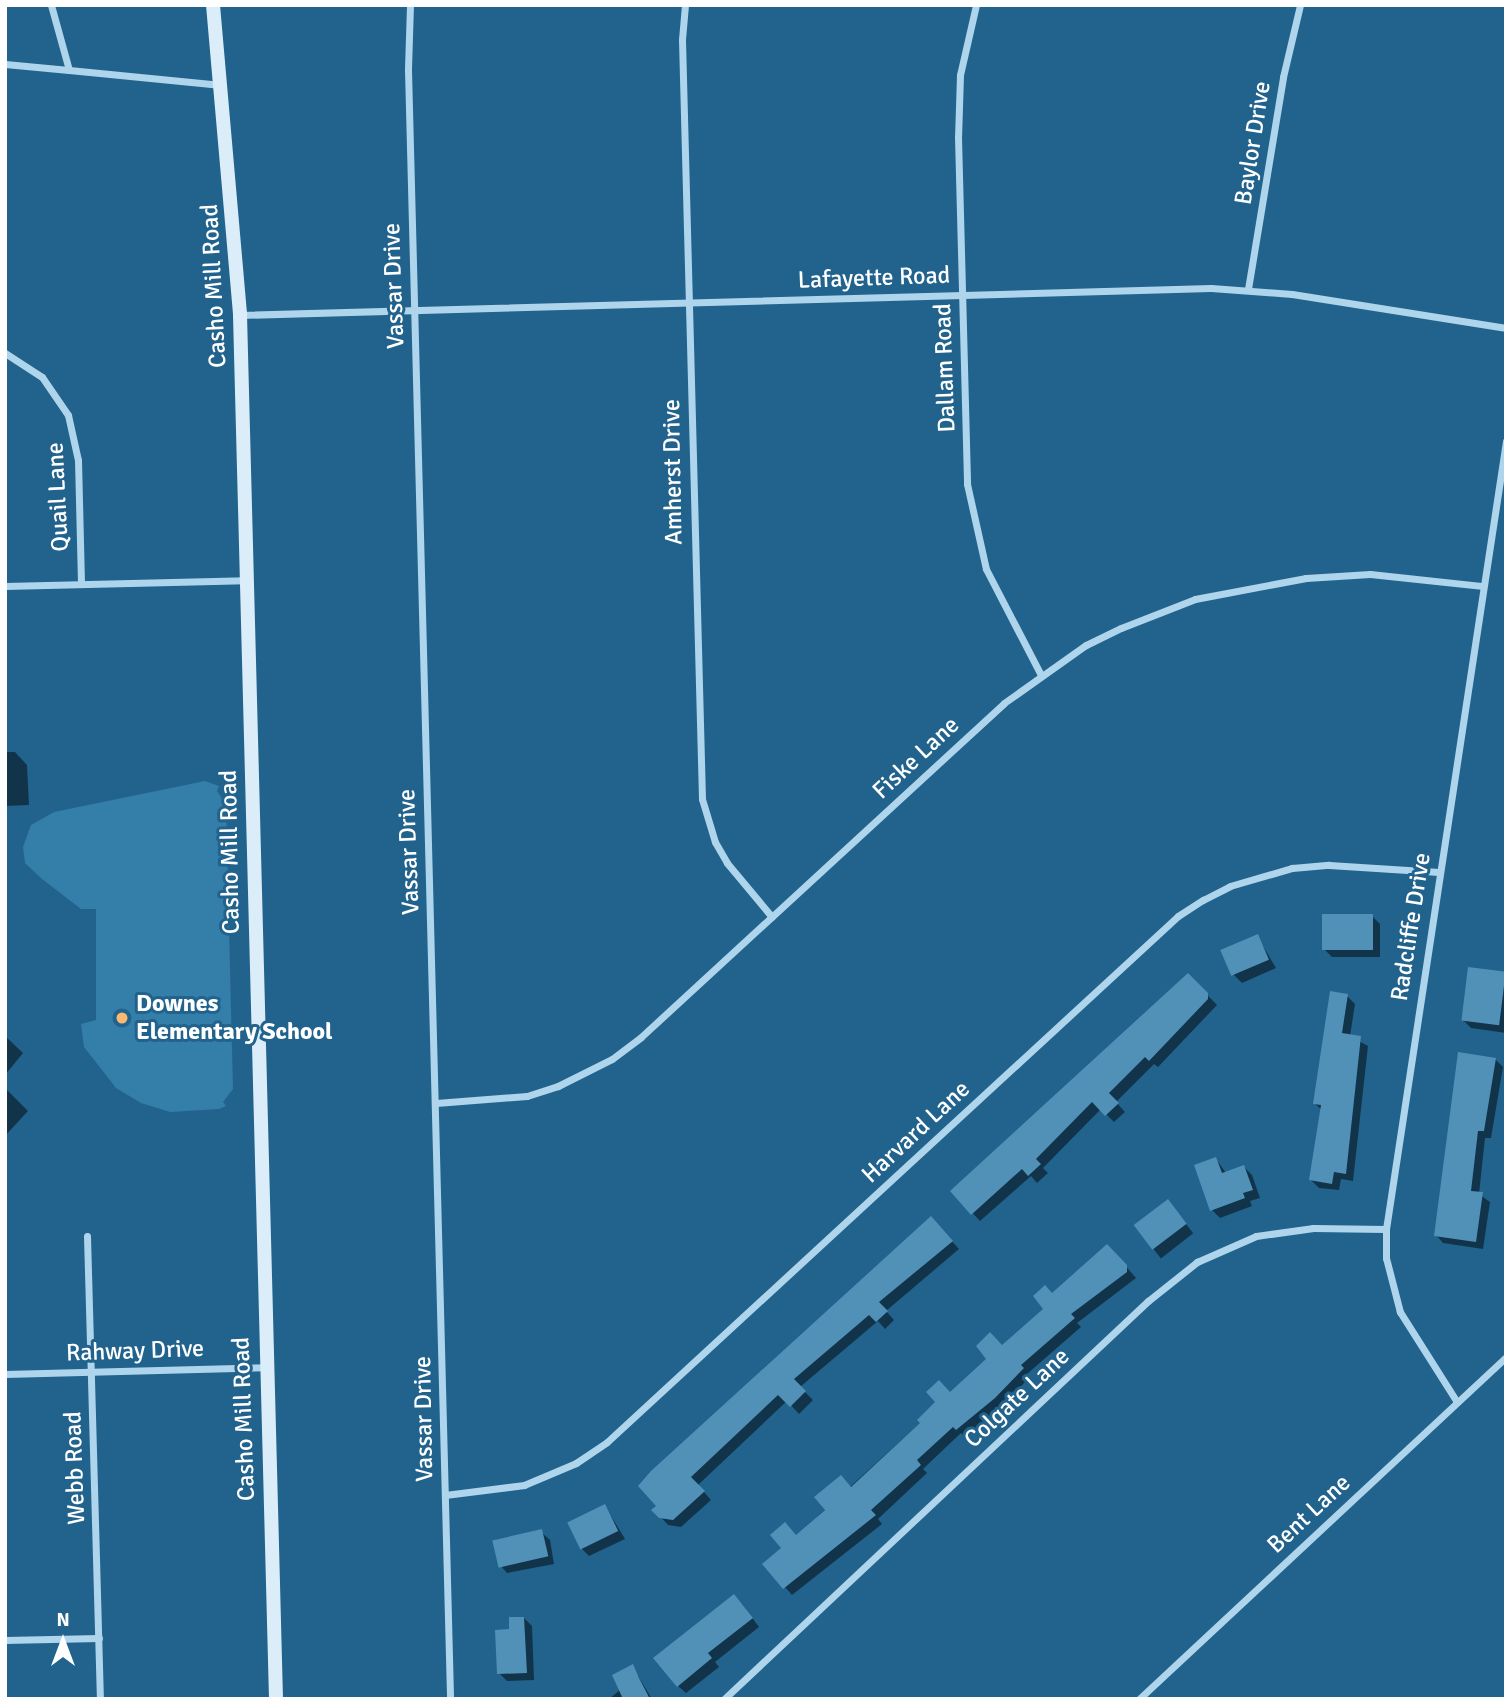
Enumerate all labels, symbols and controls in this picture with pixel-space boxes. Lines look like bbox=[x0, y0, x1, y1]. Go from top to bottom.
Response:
street label: Baylor Drive bbox=[1229, 79, 1277, 207]
street label: Casho Mill Road bbox=[195, 203, 233, 369]
street label: Vassar Drive bbox=[377, 223, 411, 349]
street label: Lafayette Road bbox=[797, 261, 951, 295]
street label: Dallam Road bbox=[928, 303, 962, 433]
street label: Amherst Drive bbox=[657, 399, 689, 545]
street label: Quail Lane bbox=[41, 442, 75, 552]
street label: Fiske Lane bbox=[867, 711, 965, 805]
street label: Casho Mill Road bbox=[214, 770, 246, 934]
street label: Vassar Drive bbox=[392, 789, 426, 915]
street label: Radcliffe Drive bbox=[1385, 851, 1437, 1003]
place label: Downes Elementary School bbox=[136, 990, 333, 1046]
marker: Downes Elementary School bbox=[114, 1010, 130, 1026]
street label: Harvard Lane bbox=[856, 1075, 976, 1189]
street label: Rahway Drive bbox=[65, 1334, 205, 1368]
street label: Casho Mill Road bbox=[227, 1336, 261, 1502]
street label: Colgate Lane bbox=[958, 1342, 1076, 1454]
street label: Vassar Drive bbox=[409, 1356, 439, 1482]
street label: Webb Road bbox=[59, 1411, 91, 1525]
street label: Bent Lane bbox=[1262, 1468, 1356, 1560]
north arrow bbox=[28, 1606, 98, 1676]
text: N bbox=[56, 1608, 70, 1632]

